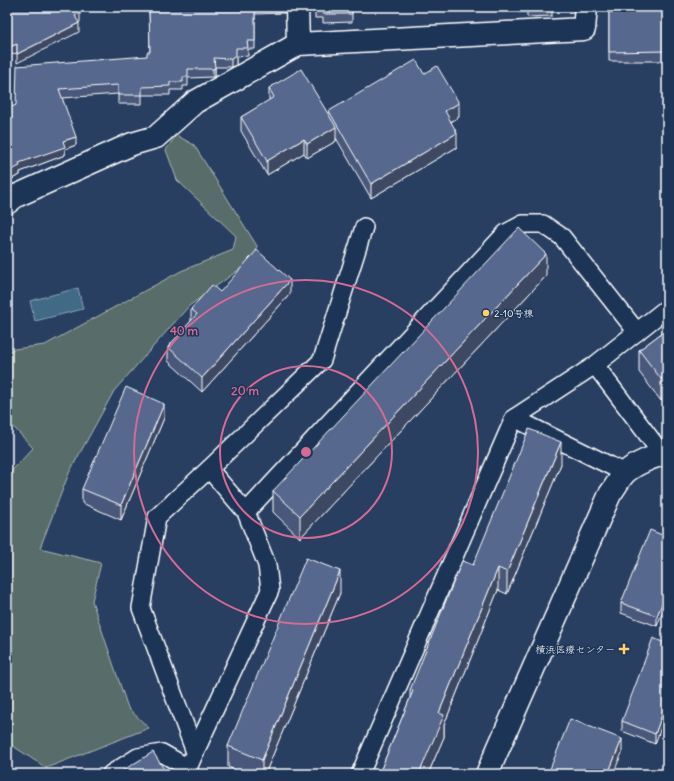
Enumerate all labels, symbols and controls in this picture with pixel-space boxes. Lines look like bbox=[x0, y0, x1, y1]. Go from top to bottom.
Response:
place label: 2-10号棟 bbox=[494, 307, 534, 320]
marker: 2-10号棟 bbox=[481, 308, 491, 318]
text: 40 m bbox=[170, 323, 199, 338]
text: 20 m bbox=[231, 383, 259, 398]
centre of rings bbox=[299, 445, 313, 459]
place label: 横浜医療センター bbox=[535, 643, 615, 656]
marker: 横浜医療センター bbox=[618, 643, 630, 655]

